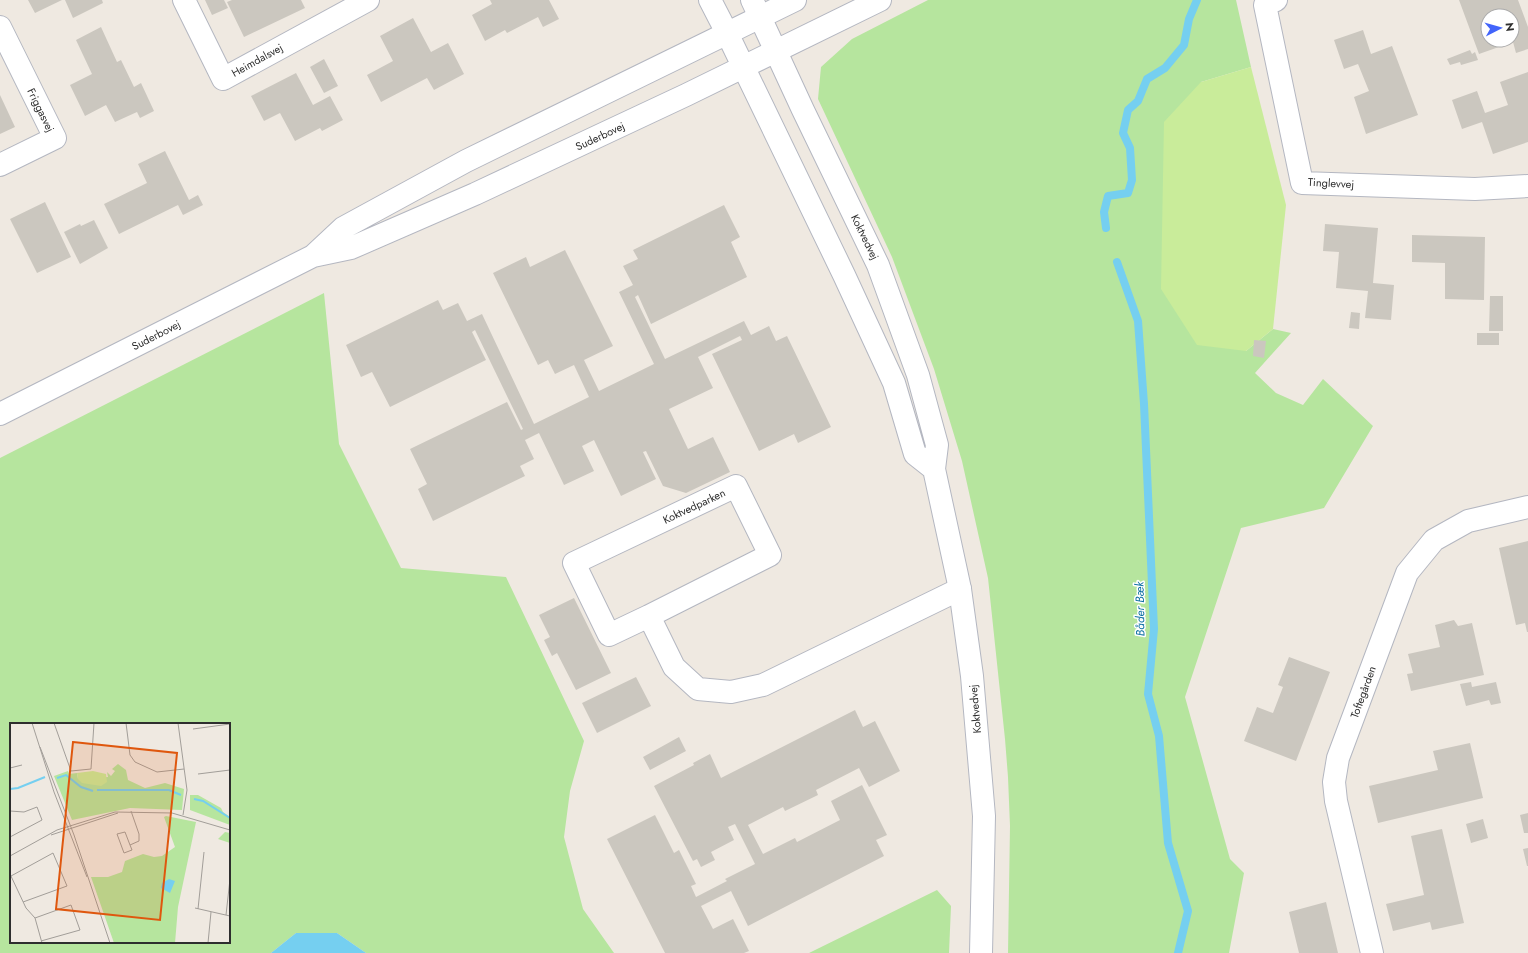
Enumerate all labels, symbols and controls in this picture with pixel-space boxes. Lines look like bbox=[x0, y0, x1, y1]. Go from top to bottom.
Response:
north arrow bbox=[1480, 8, 1520, 48]
text: N bbox=[1502, 22, 1518, 32]
street label: Heimdalsvej bbox=[228, 39, 286, 81]
street label: Friggasvej bbox=[23, 85, 59, 135]
street label: Suderbovej bbox=[573, 118, 627, 154]
street label: Tinglevvej bbox=[1307, 174, 1355, 192]
street label: Koktvedvej bbox=[847, 211, 883, 263]
street label: Suderbovej bbox=[129, 316, 183, 354]
street label: Koktvedparken bbox=[660, 484, 728, 528]
water label: Båder Bæk bbox=[1131, 581, 1149, 636]
street label: Toftegården bbox=[1346, 664, 1380, 720]
street label: Koktvedvej bbox=[965, 684, 985, 734]
inset map bbox=[10, 723, 230, 943]

